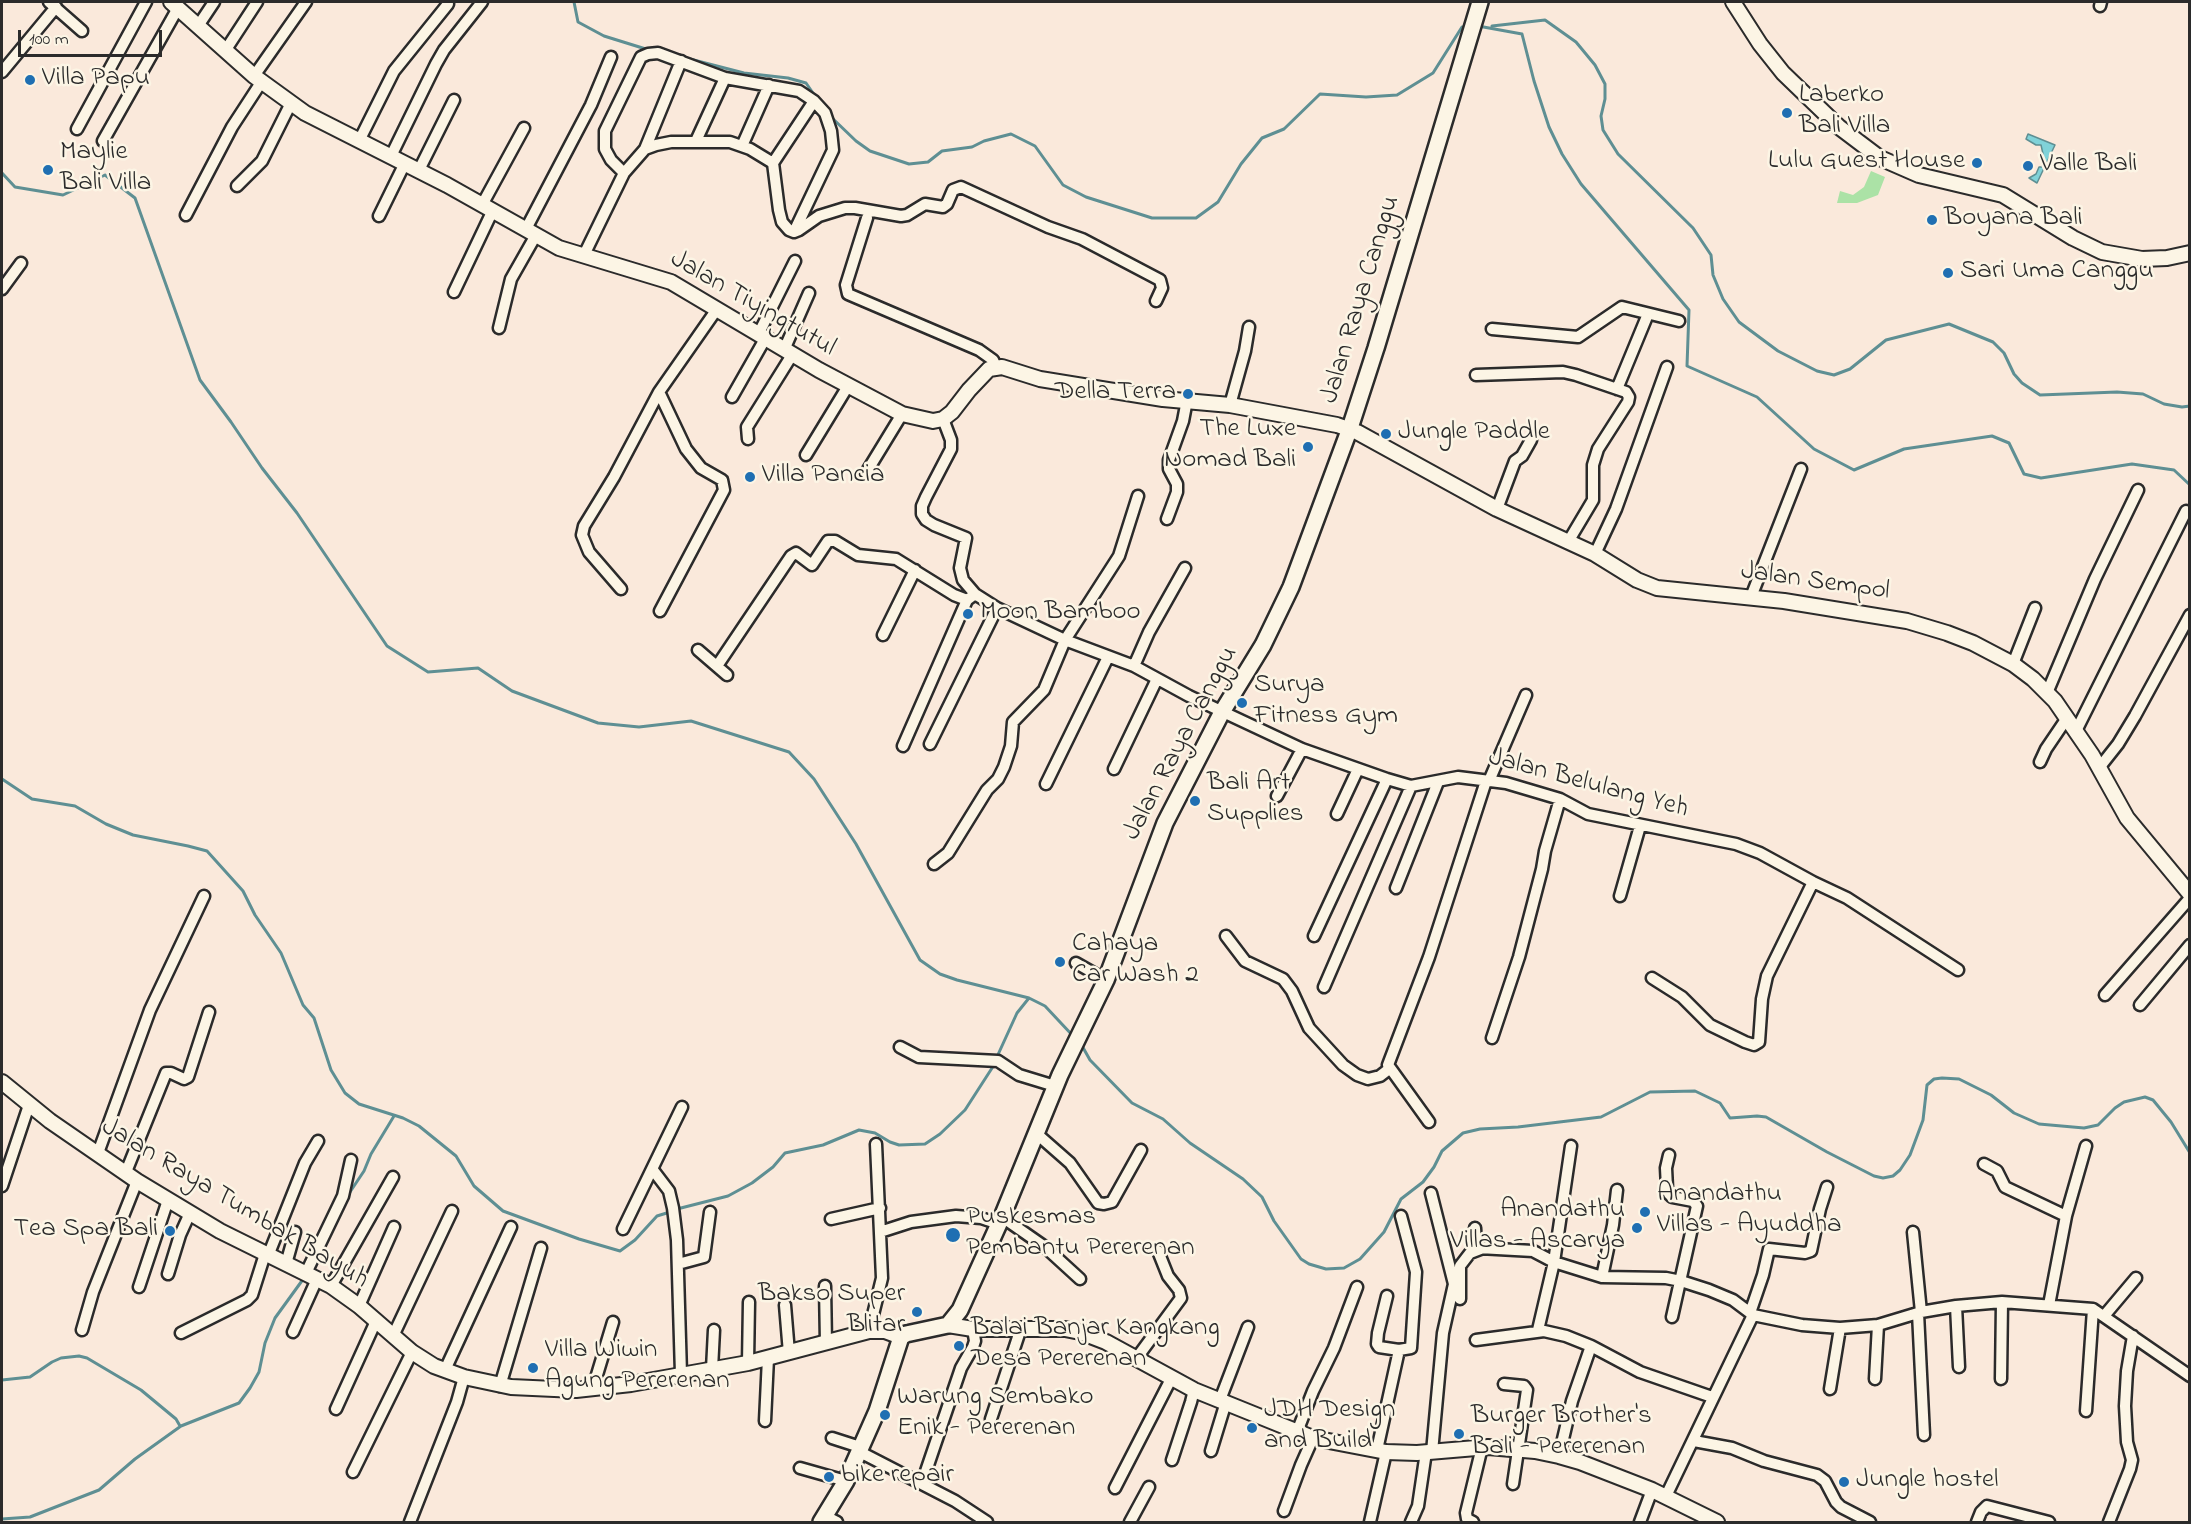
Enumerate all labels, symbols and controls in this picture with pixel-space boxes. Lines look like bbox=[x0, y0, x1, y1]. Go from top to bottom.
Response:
scale bar bbox=[21, 18, 165, 56]
text: 100 m bbox=[29, 27, 69, 53]
place label: Villa Papu bbox=[42, 64, 150, 96]
marker: Villa Papu bbox=[23, 73, 37, 87]
place label: Laberko Bali Villa bbox=[1799, 81, 1890, 144]
marker: Laberko Bali Villa bbox=[1780, 106, 1794, 120]
place label: Maylie Bali Villa bbox=[60, 138, 151, 201]
place label: Lulu Guest House bbox=[1768, 147, 1965, 179]
place label: Valle Bali bbox=[2040, 150, 2137, 182]
marker: Lulu Guest House bbox=[1970, 156, 1984, 170]
marker: Valle Bali bbox=[2021, 159, 2035, 173]
marker: Maylie Bali Villa bbox=[41, 163, 55, 177]
street label: Jalan Raya Canggu bbox=[1315, 192, 1409, 408]
place label: Boyana Bali bbox=[1944, 204, 2083, 236]
marker: Boyana Bali bbox=[1925, 213, 1939, 227]
street label: Jalan Tiyingtutul bbox=[663, 244, 841, 366]
place label: Sari Uma Canggu bbox=[1960, 257, 2154, 289]
marker: Sari Uma Canggu bbox=[1941, 266, 1955, 280]
place label: Della Terra bbox=[1055, 378, 1176, 410]
marker: Della Terra bbox=[1181, 387, 1195, 401]
place label: The Luxe Nomad Bali bbox=[1164, 415, 1296, 478]
place label: Jungle Paddle bbox=[1398, 418, 1550, 450]
marker: Jungle Paddle bbox=[1379, 427, 1393, 441]
marker: The Luxe Nomad Bali bbox=[1301, 440, 1315, 454]
place label: Villa Pancia bbox=[762, 461, 885, 493]
marker: Villa Pancia bbox=[743, 470, 757, 484]
street label: Jalan Sempol bbox=[1739, 557, 1891, 609]
place label: Moon Bamboo bbox=[980, 598, 1141, 630]
marker: Moon Bamboo bbox=[961, 607, 975, 621]
street label: Jalan Raya Canggu bbox=[1117, 641, 1247, 847]
place label: Surya Fitness Gym bbox=[1254, 671, 1398, 734]
marker: Surya Fitness Gym bbox=[1235, 696, 1249, 710]
street label: Jalan Belulang Yeh bbox=[1484, 743, 1692, 827]
place label: Bali Art Supplies bbox=[1207, 769, 1303, 832]
marker: Bali Art Supplies bbox=[1188, 794, 1202, 808]
place label: Cahaya Car Wash 2 bbox=[1072, 930, 1199, 993]
marker: Cahaya Car Wash 2 bbox=[1053, 955, 1067, 969]
street label: Jalan Raya Tumbak Bayuh bbox=[94, 1112, 374, 1298]
place label: Anandathu Villas - Ayuddha bbox=[1657, 1180, 1842, 1243]
place label: Anandathu Villas - Ascarya bbox=[1450, 1196, 1625, 1259]
place label: Puskesmas Pembantu Pererenan bbox=[966, 1203, 1195, 1266]
marker: Anandathu Villas - Ayuddha bbox=[1638, 1205, 1652, 1219]
place label: Tea Spa Bali bbox=[14, 1215, 158, 1247]
marker: Anandathu Villas - Ascarya bbox=[1630, 1221, 1644, 1235]
marker: Tea Spa Bali bbox=[163, 1224, 177, 1238]
marker: Puskesmas Pembantu Pererenan bbox=[944, 1226, 962, 1244]
place label: Bakso Super Blitar bbox=[758, 1280, 905, 1343]
marker: Bakso Super Blitar bbox=[910, 1305, 924, 1319]
place label: Balai Banjar Kangkang Desa Pererenan bbox=[971, 1314, 1220, 1377]
place label: Villa Wiwin Agung Pererenan bbox=[545, 1336, 730, 1399]
marker: Balai Banjar Kangkang Desa Pererenan bbox=[952, 1339, 966, 1353]
marker: Villa Wiwin Agung Pererenan bbox=[526, 1361, 540, 1375]
place label: Warung Sembako Enik - Pererenan bbox=[897, 1383, 1094, 1446]
place label: JDH Design and Build bbox=[1264, 1396, 1395, 1459]
place label: Burger Brother's Bali - Pererenan bbox=[1471, 1402, 1652, 1465]
marker: Warung Sembako Enik - Pererenan bbox=[878, 1408, 892, 1422]
marker: JDH Design and Build bbox=[1245, 1421, 1259, 1435]
marker: Burger Brother's Bali - Pererenan bbox=[1452, 1427, 1466, 1441]
place label: bike repair bbox=[841, 1461, 954, 1493]
place label: Jungle hostel bbox=[1856, 1466, 1999, 1498]
marker: bike repair bbox=[822, 1470, 836, 1484]
marker: Jungle hostel bbox=[1837, 1475, 1851, 1489]

